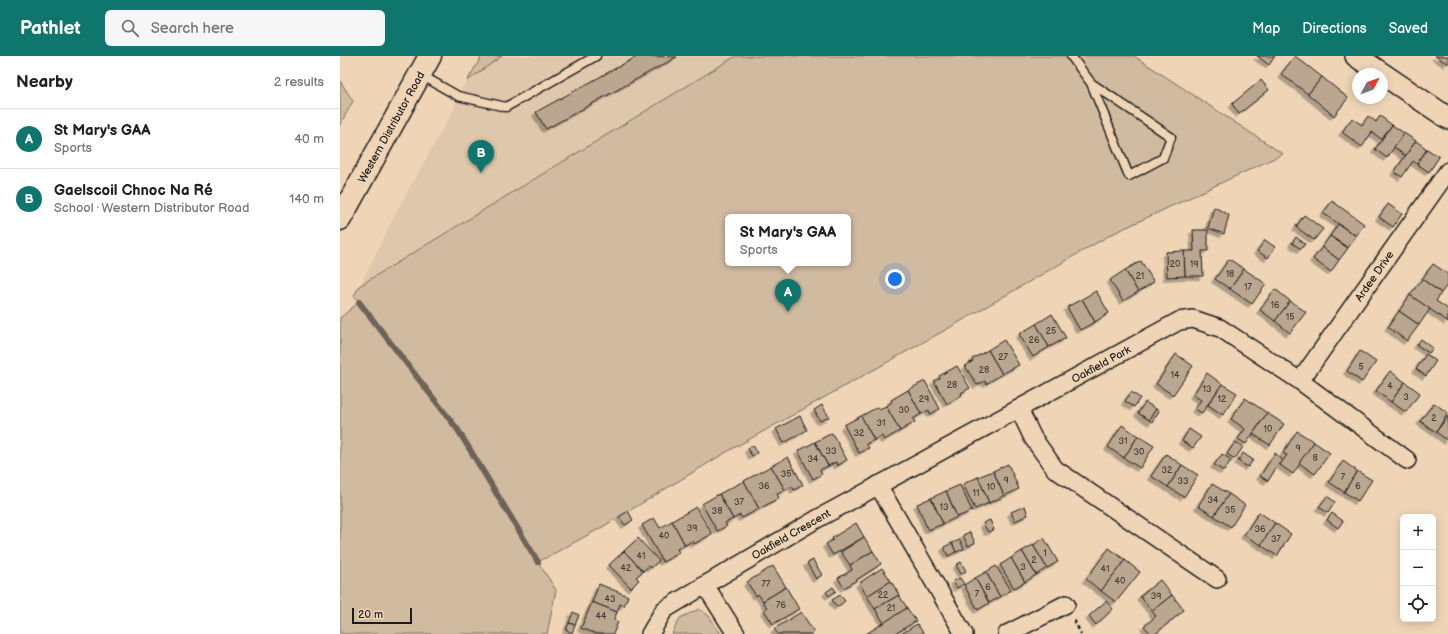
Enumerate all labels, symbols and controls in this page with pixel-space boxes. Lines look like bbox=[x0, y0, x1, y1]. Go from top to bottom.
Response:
search box bbox=[105, 10, 385, 46]
text: Pathlet bbox=[20, 17, 81, 40]
icon: search bbox=[119, 17, 141, 39]
text: Search here bbox=[151, 19, 234, 38]
text: Map bbox=[1252, 20, 1280, 37]
text: Directions bbox=[1302, 20, 1367, 37]
text: Saved bbox=[1389, 20, 1428, 37]
north arrow bbox=[1352, 68, 1388, 104]
street label: Western Distributor Road bbox=[355, 69, 427, 185]
text: Nearby bbox=[16, 72, 73, 92]
text: 2 results bbox=[274, 74, 324, 90]
text: St Mary's GAA bbox=[54, 121, 150, 140]
text: A bbox=[25, 131, 33, 147]
text: 40 m bbox=[294, 131, 324, 147]
text: Sports bbox=[54, 140, 92, 156]
pin: B bbox=[468, 140, 494, 173]
text: Gaelscoil Chnoc Na Ré bbox=[54, 181, 213, 200]
text: B bbox=[24, 191, 34, 207]
text: 140 m bbox=[289, 191, 324, 207]
text: School · Western Distributor Road bbox=[54, 200, 249, 216]
popup bbox=[725, 214, 851, 266]
text: St Mary's GAA bbox=[740, 223, 836, 242]
text: Sports bbox=[740, 242, 778, 258]
street label: Ardee Drive bbox=[1352, 248, 1397, 304]
house number: 20 bbox=[1170, 259, 1180, 270]
house number: 19 bbox=[1190, 259, 1198, 270]
your location bbox=[885, 269, 905, 289]
house number: 18 bbox=[1226, 269, 1234, 280]
house number: 21 bbox=[1136, 271, 1144, 282]
pin: A bbox=[775, 279, 801, 312]
house number: 17 bbox=[1244, 282, 1253, 293]
house number: 16 bbox=[1271, 300, 1280, 311]
house number: 15 bbox=[1286, 312, 1294, 323]
house number: 25 bbox=[1046, 326, 1056, 337]
house number: 26 bbox=[1029, 335, 1040, 346]
street label: Oakfield Park bbox=[1069, 343, 1134, 386]
house number: 27 bbox=[998, 352, 1008, 363]
house number: 5 bbox=[1358, 362, 1364, 373]
house number: 28 bbox=[979, 365, 989, 376]
house number: 14 bbox=[1171, 370, 1180, 381]
house number: 28 bbox=[947, 380, 957, 391]
house number: 4 bbox=[1387, 381, 1393, 392]
house number: 13 bbox=[1202, 384, 1212, 395]
house number: 3 bbox=[1403, 392, 1409, 403]
house number: 29 bbox=[919, 394, 929, 405]
house number: 12 bbox=[1218, 394, 1227, 405]
house number: 30 bbox=[899, 405, 909, 416]
house number: 2 bbox=[1431, 413, 1437, 424]
house number: 31 bbox=[876, 418, 886, 429]
house number: 10 bbox=[1264, 424, 1272, 435]
house number: 32 bbox=[854, 428, 865, 439]
house number: 31 bbox=[1118, 436, 1128, 447]
house number: 9 bbox=[1295, 443, 1301, 454]
house number: 33 bbox=[825, 446, 837, 457]
house number: 30 bbox=[1134, 447, 1144, 458]
house number: 8 bbox=[1312, 453, 1318, 464]
house number: 34 bbox=[807, 454, 819, 465]
house number: 32 bbox=[1162, 465, 1173, 476]
house number: 35 bbox=[781, 469, 791, 480]
house number: 7 bbox=[1341, 472, 1346, 483]
house number: 9 bbox=[1003, 475, 1009, 486]
house number: 33 bbox=[1177, 476, 1189, 487]
house number: 36 bbox=[758, 481, 770, 492]
house number: 6 bbox=[1355, 481, 1361, 492]
house number: 10 bbox=[987, 482, 995, 493]
house number: 11 bbox=[973, 488, 979, 499]
house number: 34 bbox=[1207, 495, 1219, 506]
house number: 37 bbox=[734, 497, 745, 508]
house number: 13 bbox=[939, 502, 949, 513]
house number: 35 bbox=[1225, 505, 1235, 516]
house number: 38 bbox=[712, 506, 722, 517]
street label: Oakfield Crescent bbox=[750, 506, 834, 562]
map controls bbox=[1400, 514, 1436, 622]
button: + bbox=[1400, 514, 1436, 550]
house number: 39 bbox=[687, 523, 697, 534]
house number: 36 bbox=[1254, 524, 1266, 535]
house number: 40 bbox=[659, 531, 669, 542]
house number: 37 bbox=[1271, 534, 1282, 545]
house number: 1 bbox=[1043, 548, 1047, 559]
button: − bbox=[1400, 550, 1436, 586]
house number: 41 bbox=[637, 551, 645, 562]
house number: 2 bbox=[1031, 555, 1037, 566]
house number: 3 bbox=[1020, 562, 1026, 573]
house number: 42 bbox=[621, 563, 632, 574]
house number: 41 bbox=[1101, 564, 1109, 575]
house number: 40 bbox=[1115, 576, 1125, 587]
house number: 77 bbox=[762, 579, 771, 590]
house number: 6 bbox=[985, 582, 991, 593]
button: locate bbox=[1400, 586, 1436, 622]
house number: 7 bbox=[975, 589, 980, 600]
house number: 22 bbox=[878, 590, 889, 601]
house number: 39 bbox=[1151, 591, 1161, 602]
house number: 43 bbox=[604, 594, 616, 605]
house number: 76 bbox=[776, 600, 786, 611]
house number: 21 bbox=[887, 603, 895, 614]
scale bar bbox=[352, 606, 412, 625]
text: 20 m bbox=[358, 608, 383, 621]
house number: 44 bbox=[596, 611, 607, 622]

